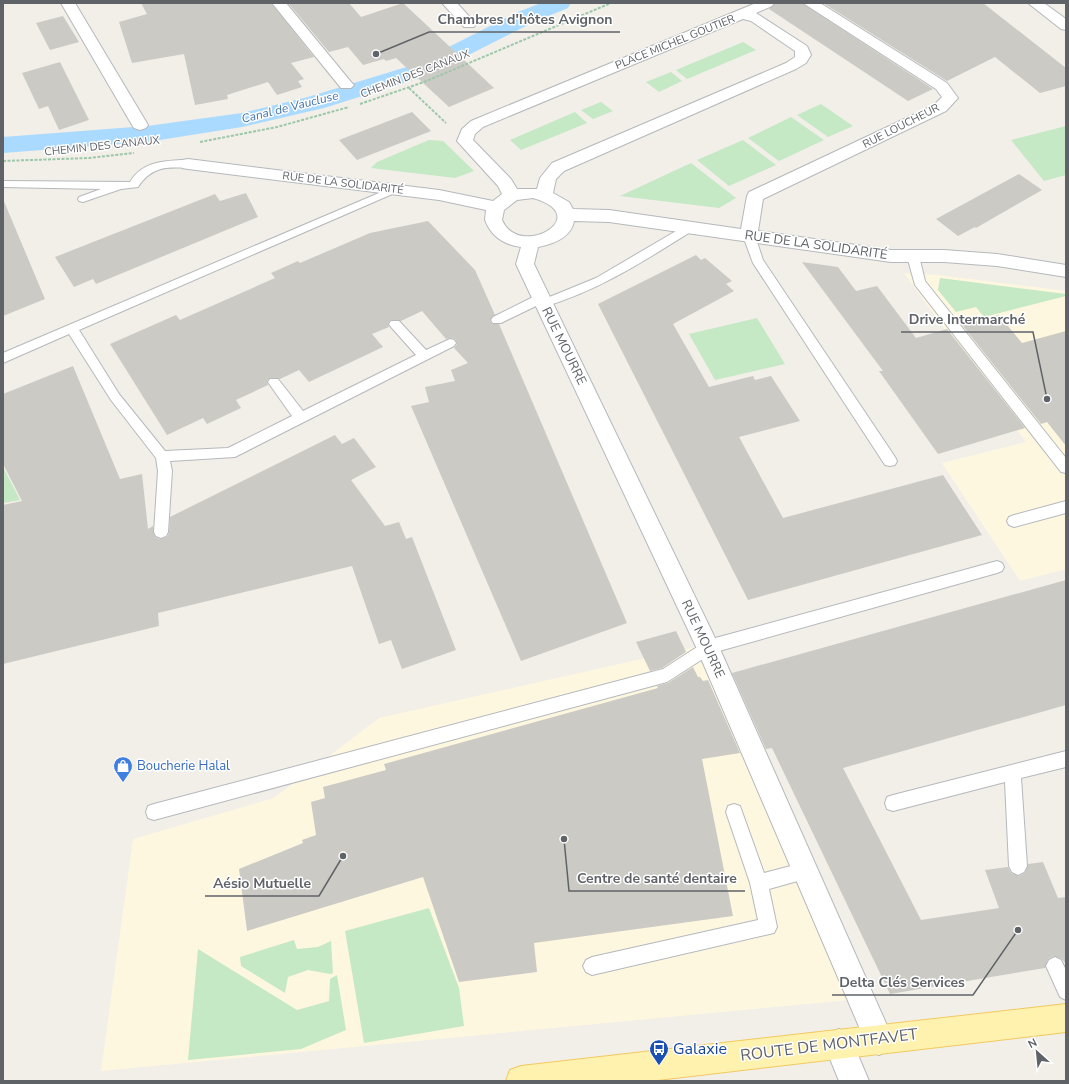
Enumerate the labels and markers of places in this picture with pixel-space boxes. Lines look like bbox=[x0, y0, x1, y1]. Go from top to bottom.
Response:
callout: Chambres d'hôtes Avignon bbox=[429, 6, 620, 32]
callout: Drive Intermarché bbox=[901, 306, 1033, 332]
shop icon: Boucherie Halal bbox=[112, 755, 134, 783]
place label: Boucherie Halal bbox=[137, 757, 230, 775]
callout: Centre de santé dentaire bbox=[569, 865, 745, 891]
callout: Aésio Mutuelle bbox=[205, 870, 319, 896]
callout: Delta Clés Services bbox=[832, 969, 973, 995]
bus stop icon: Galaxie bbox=[648, 1038, 670, 1066]
place label: Galaxie bbox=[673, 1038, 727, 1060]

